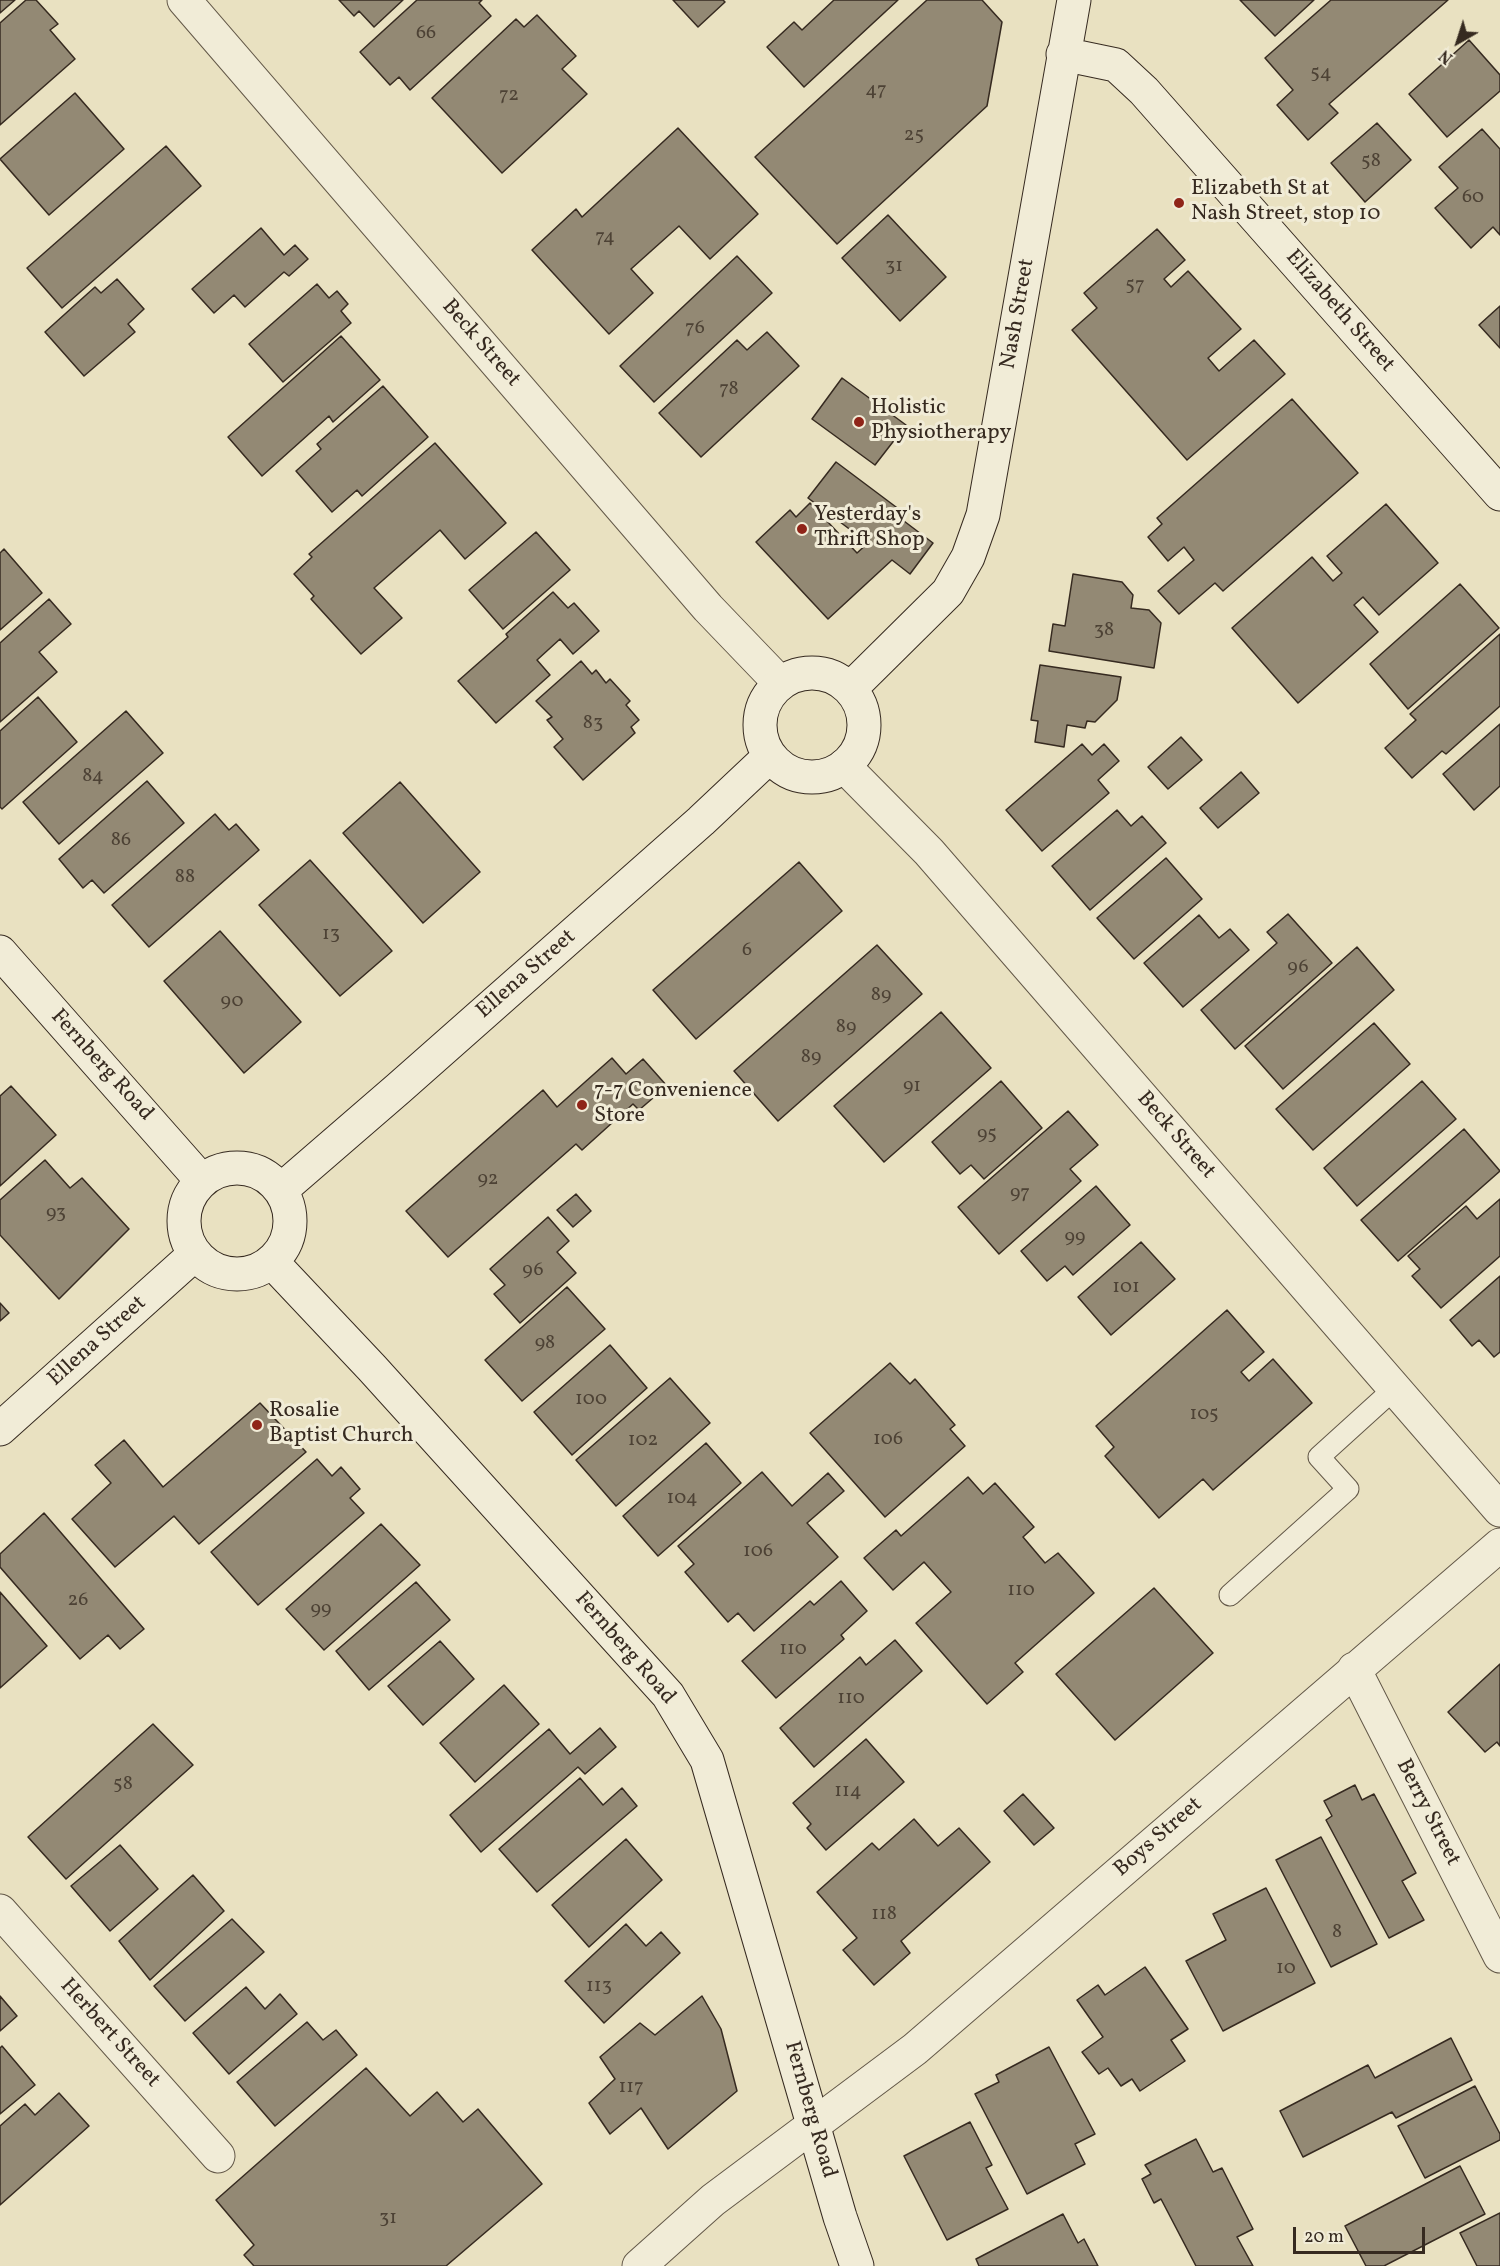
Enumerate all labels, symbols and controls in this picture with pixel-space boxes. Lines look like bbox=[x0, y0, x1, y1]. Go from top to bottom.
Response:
north arrow bbox=[1428, 12, 1488, 72]
house number: 66 bbox=[416, 22, 436, 46]
text: N bbox=[1435, 44, 1458, 68]
house number: 54 bbox=[1310, 62, 1332, 86]
house number: 47 bbox=[865, 79, 887, 103]
house number: 72 bbox=[499, 84, 519, 108]
house number: 25 bbox=[904, 124, 924, 148]
house number: 58 bbox=[1361, 150, 1381, 174]
place label: Elizabeth St at Nash Street, stop 10 bbox=[1191, 177, 1380, 228]
house number: 60 bbox=[1462, 186, 1484, 210]
marker: Elizabeth St at Nash Street, stop 10 bbox=[1172, 196, 1186, 210]
house number: 74 bbox=[595, 226, 615, 250]
street label: Elizabeth Street bbox=[1279, 245, 1399, 379]
house number: 31 bbox=[885, 255, 903, 279]
street label: Nash Street bbox=[996, 257, 1042, 371]
house number: 57 bbox=[1125, 274, 1145, 298]
street label: Beck Street bbox=[435, 295, 525, 393]
house number: 76 bbox=[685, 317, 705, 341]
house number: 78 bbox=[719, 378, 739, 402]
place label: Holistic Physiotherapy bbox=[871, 396, 1011, 448]
marker: Holistic Physiotherapy bbox=[852, 415, 866, 429]
place label: Yesterday's Thrift Shop bbox=[814, 503, 925, 554]
marker: Yesterday's Thrift Shop bbox=[795, 522, 809, 536]
house number: 38 bbox=[1094, 619, 1114, 643]
house number: 83 bbox=[583, 712, 603, 736]
house number: 84 bbox=[82, 765, 104, 789]
house number: 86 bbox=[111, 829, 131, 853]
house number: 88 bbox=[175, 866, 195, 890]
house number: 13 bbox=[322, 923, 340, 947]
street label: Ellena Street bbox=[472, 925, 582, 1025]
house number: 6 bbox=[742, 939, 752, 963]
house number: 96 bbox=[1287, 956, 1309, 980]
house number: 89 bbox=[871, 984, 891, 1008]
house number: 90 bbox=[221, 990, 243, 1014]
street label: Fernberg Road bbox=[44, 1005, 158, 1127]
house number: 89 bbox=[836, 1016, 856, 1040]
house number: 89 bbox=[801, 1046, 821, 1070]
house number: 91 bbox=[903, 1075, 921, 1099]
place label: 7-7 Convenience Store bbox=[594, 1079, 752, 1130]
street label: Beck Street bbox=[1130, 1087, 1220, 1185]
marker: 7-7 Convenience Store bbox=[575, 1098, 589, 1112]
house number: 95 bbox=[977, 1123, 997, 1147]
house number: 92 bbox=[477, 1168, 499, 1192]
house number: 97 bbox=[1010, 1182, 1030, 1206]
house number: 93 bbox=[46, 1202, 66, 1226]
house number: 99 bbox=[1065, 1226, 1085, 1250]
house number: 96 bbox=[522, 1259, 544, 1283]
house number: 101 bbox=[1112, 1276, 1140, 1300]
street label: Ellena Street bbox=[43, 1291, 153, 1393]
house number: 98 bbox=[535, 1332, 555, 1356]
house number: 100 bbox=[575, 1388, 607, 1412]
place label: Rosalie Baptist Church bbox=[269, 1399, 414, 1450]
house number: 105 bbox=[1189, 1403, 1219, 1427]
marker: Rosalie Baptist Church bbox=[250, 1418, 264, 1432]
house number: 106 bbox=[873, 1428, 903, 1452]
house number: 102 bbox=[628, 1429, 658, 1453]
house number: 104 bbox=[666, 1487, 698, 1511]
house number: 106 bbox=[743, 1540, 773, 1564]
house number: 110 bbox=[1007, 1579, 1035, 1603]
street label: Fernberg Road bbox=[568, 1587, 680, 1711]
house number: 26 bbox=[68, 1589, 88, 1613]
house number: 99 bbox=[311, 1598, 331, 1622]
house number: 110 bbox=[779, 1638, 807, 1662]
house number: 110 bbox=[837, 1687, 865, 1711]
street label: Berry Street bbox=[1389, 1755, 1465, 1871]
house number: 58 bbox=[113, 1773, 133, 1797]
house number: 114 bbox=[834, 1780, 862, 1804]
street label: Boys Street bbox=[1109, 1792, 1209, 1884]
house number: 118 bbox=[871, 1903, 897, 1927]
house number: 8 bbox=[1332, 1921, 1342, 1945]
house number: 10 bbox=[1276, 1957, 1296, 1981]
street label: Herbert Street bbox=[53, 1974, 165, 2094]
house number: 113 bbox=[586, 1975, 612, 1999]
street label: Fernberg Road bbox=[777, 2039, 841, 2181]
house number: 117 bbox=[618, 2076, 644, 2100]
house number: 31 bbox=[379, 2207, 397, 2231]
scale bar bbox=[1296, 2215, 1428, 2253]
text: 20 m bbox=[1304, 2225, 1344, 2250]

